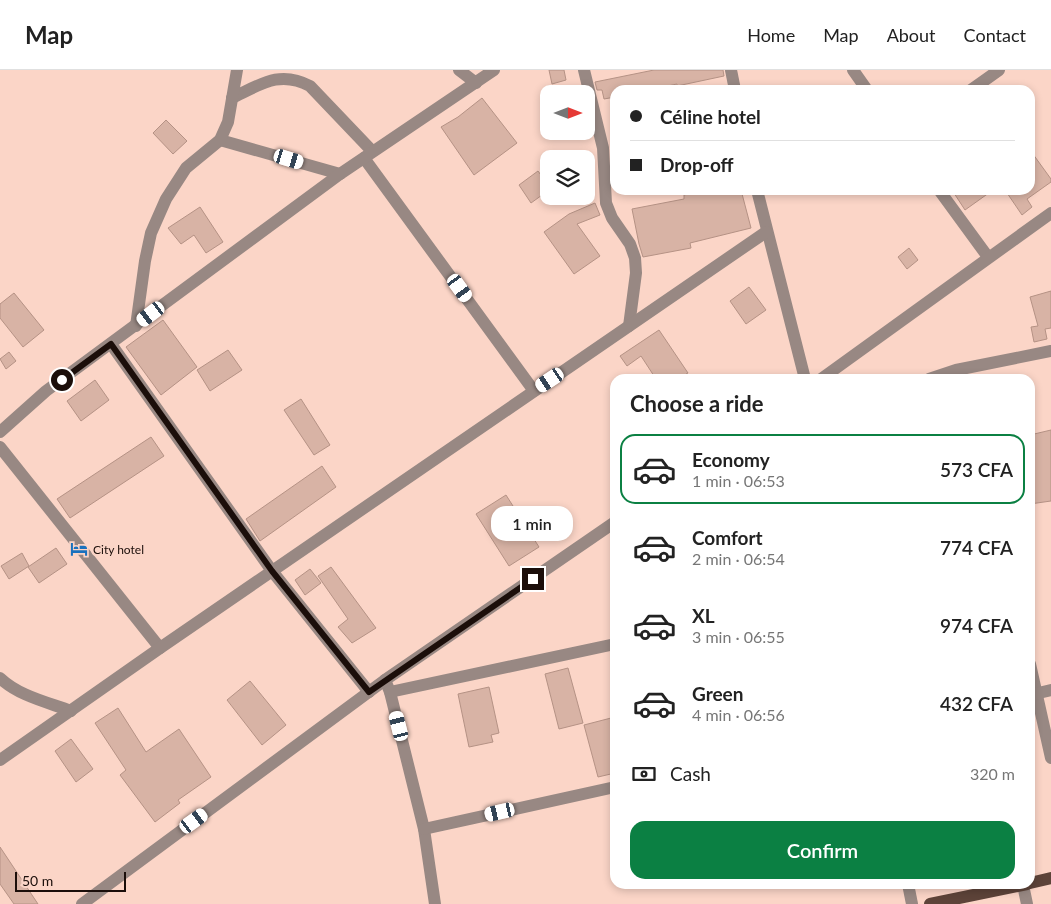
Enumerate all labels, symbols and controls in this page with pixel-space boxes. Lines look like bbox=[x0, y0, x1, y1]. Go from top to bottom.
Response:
text: Map bbox=[25, 20, 73, 49]
text: Home bbox=[747, 24, 795, 46]
text: Map bbox=[823, 24, 859, 46]
text: About bbox=[887, 24, 936, 46]
text: Contact bbox=[964, 24, 1026, 46]
north arrow bbox=[540, 85, 595, 140]
map controls bbox=[540, 85, 595, 205]
text: Céline hotel bbox=[660, 105, 761, 128]
car bbox=[272, 147, 305, 171]
button: layers bbox=[540, 150, 595, 205]
text: Drop-off bbox=[660, 153, 734, 176]
car bbox=[445, 271, 474, 305]
car bbox=[134, 299, 167, 329]
car bbox=[533, 365, 566, 395]
route start bbox=[51, 369, 73, 391]
text: Choose a ride bbox=[630, 390, 764, 417]
icon: car bbox=[632, 447, 677, 492]
text: Economy bbox=[692, 448, 770, 471]
text: 573 CFA bbox=[940, 458, 1013, 481]
text: 1 min · 06:53 bbox=[692, 471, 785, 490]
callout: 1 min bbox=[492, 506, 574, 542]
text: 1 min bbox=[512, 514, 552, 533]
icon: car bbox=[632, 525, 677, 570]
text: Comfort bbox=[692, 526, 763, 549]
text: 774 CFA bbox=[940, 536, 1013, 559]
hotel icon: City hotel bbox=[69, 539, 89, 559]
place label: City hotel bbox=[93, 542, 144, 557]
text: 2 min · 06:54 bbox=[692, 549, 785, 568]
route end bbox=[522, 568, 544, 590]
icon: car bbox=[632, 603, 677, 648]
text: XL bbox=[692, 604, 715, 627]
text: 974 CFA bbox=[940, 614, 1013, 637]
text: 3 min · 06:55 bbox=[692, 627, 785, 646]
icon: car bbox=[632, 681, 677, 726]
text: Green bbox=[692, 682, 743, 705]
text: 432 CFA bbox=[940, 692, 1013, 715]
text: 4 min · 06:56 bbox=[692, 705, 785, 724]
car bbox=[388, 710, 409, 742]
icon: cash bbox=[630, 760, 658, 788]
text: Cash bbox=[670, 762, 711, 785]
text: 320 m bbox=[970, 764, 1015, 783]
car bbox=[483, 801, 516, 823]
car bbox=[177, 806, 210, 836]
button: Confirm bbox=[630, 821, 1015, 879]
scale bar bbox=[15, 869, 126, 892]
text: 50 m bbox=[22, 872, 53, 889]

